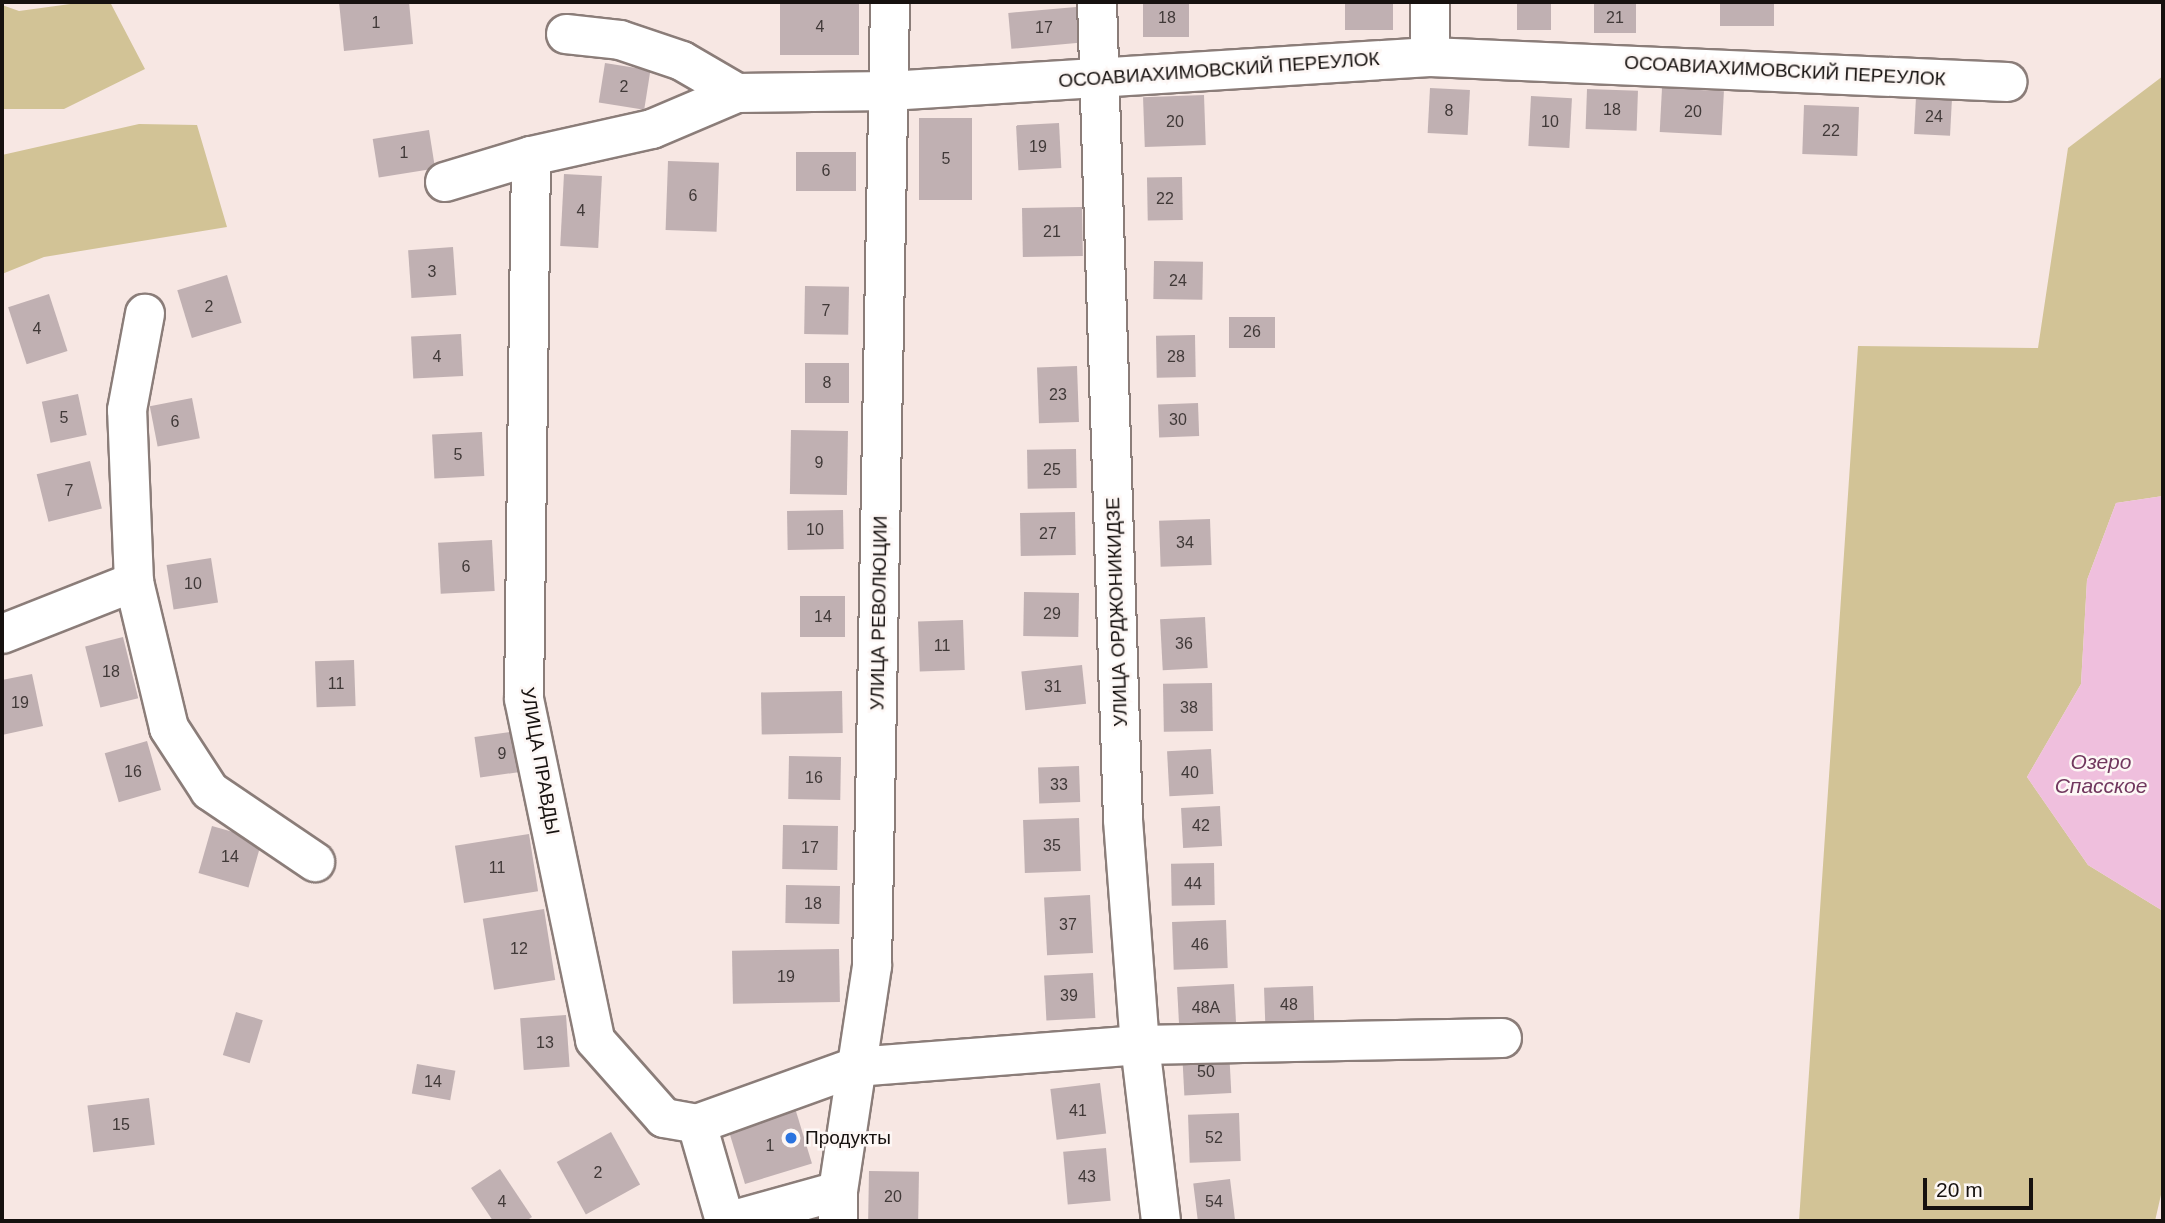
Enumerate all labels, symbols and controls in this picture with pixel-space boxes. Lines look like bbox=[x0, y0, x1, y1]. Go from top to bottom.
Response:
house number: 18 bbox=[1158, 8, 1176, 28]
house number: 21 bbox=[1606, 8, 1624, 28]
house number: 1 bbox=[372, 13, 380, 33]
house number: 4 bbox=[816, 17, 824, 37]
house number: 17 bbox=[1035, 18, 1053, 38]
street label: ОСОАВИАХИМОВСКИЙ ПЕРЕУЛОК bbox=[1058, 47, 1380, 93]
street label: ОСОАВИАХИМОВСКИЙ ПЕРЕУЛОК bbox=[1624, 51, 1946, 91]
house number: 2 bbox=[620, 77, 628, 97]
house number: 18 bbox=[1603, 100, 1621, 120]
house number: 8 bbox=[1445, 101, 1453, 121]
house number: 20 bbox=[1684, 102, 1702, 122]
house number: 24 bbox=[1925, 107, 1943, 127]
house number: 20 bbox=[1166, 112, 1184, 132]
house number: 10 bbox=[1541, 112, 1559, 132]
house number: 22 bbox=[1822, 121, 1840, 141]
house number: 19 bbox=[1029, 137, 1047, 157]
house number: 1 bbox=[400, 143, 408, 163]
house number: 5 bbox=[942, 149, 950, 169]
house number: 6 bbox=[822, 161, 830, 181]
house number: 6 bbox=[689, 186, 697, 206]
house number: 22 bbox=[1156, 189, 1174, 209]
house number: 4 bbox=[577, 201, 585, 221]
house number: 21 bbox=[1043, 222, 1061, 242]
house number: 3 bbox=[428, 262, 436, 282]
house number: 24 bbox=[1169, 271, 1187, 291]
house number: 2 bbox=[205, 297, 213, 317]
house number: 7 bbox=[822, 301, 830, 321]
house number: 4 bbox=[33, 319, 41, 339]
house number: 26 bbox=[1243, 322, 1261, 342]
house number: 4 bbox=[433, 347, 441, 367]
house number: 28 bbox=[1167, 347, 1185, 367]
house number: 8 bbox=[823, 373, 831, 393]
house number: 23 bbox=[1049, 385, 1067, 405]
house number: 5 bbox=[60, 408, 68, 428]
house number: 30 bbox=[1169, 410, 1187, 430]
house number: 6 bbox=[171, 412, 179, 432]
house number: 5 bbox=[454, 445, 462, 465]
house number: 9 bbox=[815, 453, 823, 473]
house number: 25 bbox=[1043, 460, 1061, 480]
house number: 7 bbox=[65, 481, 73, 501]
street label: УЛИЦА ОРДЖОНИКИДЗЕ bbox=[1102, 497, 1132, 727]
street label: УЛИЦА РЕВОЛЮЦИИ bbox=[866, 516, 892, 710]
house number: 10 bbox=[806, 520, 824, 540]
house number: 27 bbox=[1039, 524, 1057, 544]
house number: 34 bbox=[1176, 533, 1194, 553]
house number: 6 bbox=[462, 557, 470, 577]
house number: 10 bbox=[184, 574, 202, 594]
house number: 29 bbox=[1043, 604, 1061, 624]
house number: 14 bbox=[814, 607, 832, 627]
house number: 36 bbox=[1175, 634, 1193, 654]
house number: 11 bbox=[934, 636, 950, 656]
house number: 18 bbox=[102, 662, 120, 682]
house number: 11 bbox=[328, 674, 344, 694]
house number: 31 bbox=[1044, 677, 1062, 697]
street label: УЛИЦА ПРАВДЫ bbox=[516, 686, 564, 836]
house number: 19 bbox=[11, 693, 29, 713]
house number: 38 bbox=[1180, 698, 1198, 718]
house number: 9 bbox=[498, 744, 506, 764]
water label: Озеро Спасское bbox=[2055, 749, 2147, 799]
house number: 16 bbox=[124, 762, 142, 782]
house number: 40 bbox=[1181, 763, 1199, 783]
house number: 16 bbox=[805, 768, 823, 788]
house number: 33 bbox=[1050, 775, 1068, 795]
house number: 42 bbox=[1192, 816, 1210, 836]
house number: 35 bbox=[1043, 836, 1061, 856]
house number: 17 bbox=[801, 838, 819, 858]
house number: 14 bbox=[221, 847, 239, 867]
house number: 11 bbox=[489, 858, 505, 878]
house number: 44 bbox=[1184, 874, 1202, 894]
house number: 18 bbox=[804, 894, 822, 914]
house number: 37 bbox=[1059, 915, 1077, 935]
house number: 46 bbox=[1191, 935, 1209, 955]
house number: 12 bbox=[510, 939, 528, 959]
house number: 19 bbox=[777, 967, 795, 987]
house number: 39 bbox=[1060, 986, 1078, 1006]
house number: 48 bbox=[1280, 995, 1298, 1015]
house number: 48А bbox=[1192, 998, 1220, 1018]
house number: 13 bbox=[536, 1033, 554, 1053]
house number: 50 bbox=[1197, 1062, 1215, 1082]
house number: 14 bbox=[424, 1072, 442, 1092]
house number: 41 bbox=[1069, 1101, 1087, 1121]
house number: 15 bbox=[112, 1115, 130, 1135]
place label: Продукты bbox=[805, 1127, 891, 1149]
house number: 52 bbox=[1205, 1128, 1223, 1148]
marker: Продукты bbox=[783, 1130, 799, 1146]
house number: 1 bbox=[766, 1136, 774, 1156]
house number: 2 bbox=[594, 1163, 602, 1183]
scale bar bbox=[1927, 1164, 2037, 1208]
house number: 43 bbox=[1078, 1167, 1096, 1187]
text: 20 m bbox=[1936, 1178, 1983, 1201]
house number: 20 bbox=[884, 1187, 902, 1207]
house number: 4 bbox=[498, 1192, 506, 1212]
house number: 54 bbox=[1205, 1192, 1223, 1212]

